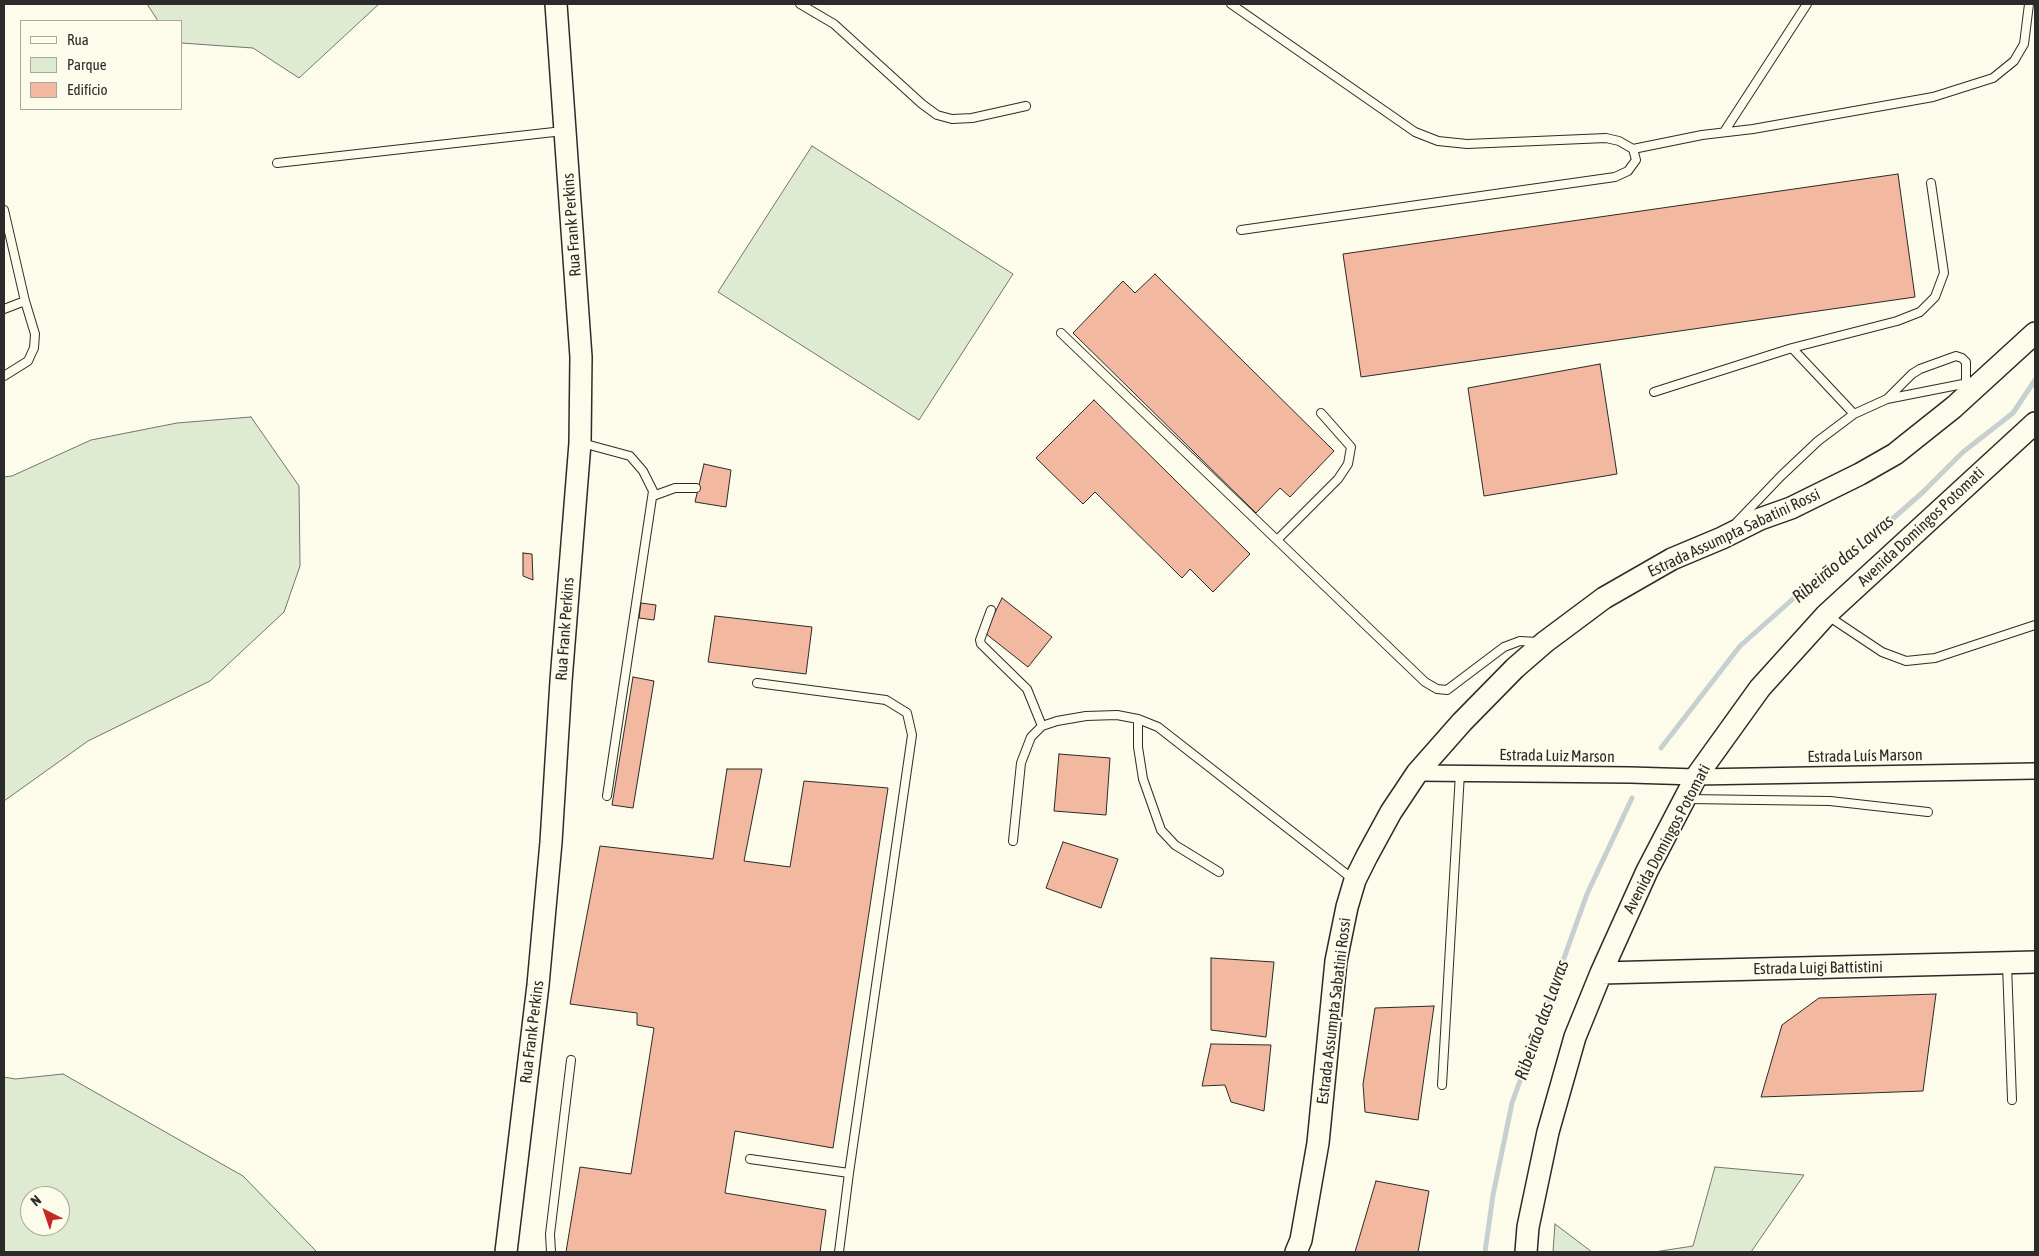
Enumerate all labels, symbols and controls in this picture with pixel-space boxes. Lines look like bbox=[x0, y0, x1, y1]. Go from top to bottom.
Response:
legend bbox=[20, 20, 182, 110]
text: Rua bbox=[67, 31, 89, 48]
text: Parque bbox=[67, 56, 107, 73]
text: Edifício bbox=[67, 81, 108, 98]
street label: Rua Frank Perkins bbox=[559, 173, 585, 277]
street label: Avenida Domingos Potomati bbox=[1854, 463, 1988, 591]
street label: Estrada Assumpta Sabatini Rossi bbox=[1645, 485, 1823, 581]
water label: Ribeirão das Lavras bbox=[1788, 510, 1898, 608]
street label: Rua Frank Perkins bbox=[552, 577, 578, 681]
street label: Estrada Luiz Marson bbox=[1499, 745, 1615, 767]
street label: Estrada Luís Marson bbox=[1807, 745, 1923, 767]
street label: Avenida Domingos Potomati bbox=[1620, 761, 1714, 917]
street label: Estrada Assumpta Sabatini Rossi bbox=[1313, 917, 1355, 1105]
water label: Ribeirão das Lavras bbox=[1510, 957, 1574, 1083]
street label: Estrada Luigi Battistini bbox=[1753, 957, 1883, 979]
street label: Rua Frank Perkins bbox=[516, 979, 548, 1085]
north arrow bbox=[20, 1186, 70, 1236]
text: N bbox=[27, 1192, 44, 1209]

